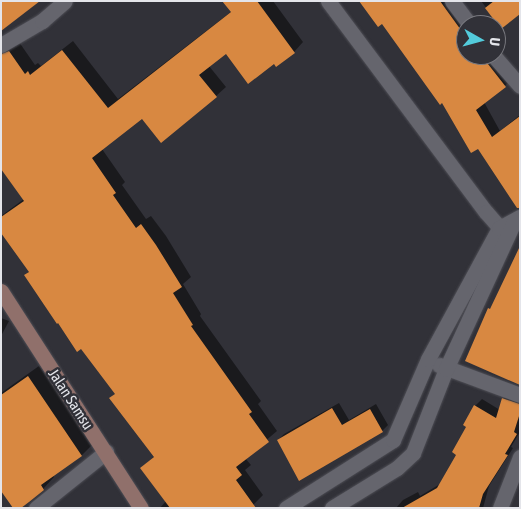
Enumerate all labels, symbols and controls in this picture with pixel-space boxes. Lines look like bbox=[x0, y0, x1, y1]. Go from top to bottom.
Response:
north arrow bbox=[456, 15, 506, 65]
text: U bbox=[486, 37, 503, 47]
street label: Jalan Samsu bbox=[45, 365, 97, 433]

